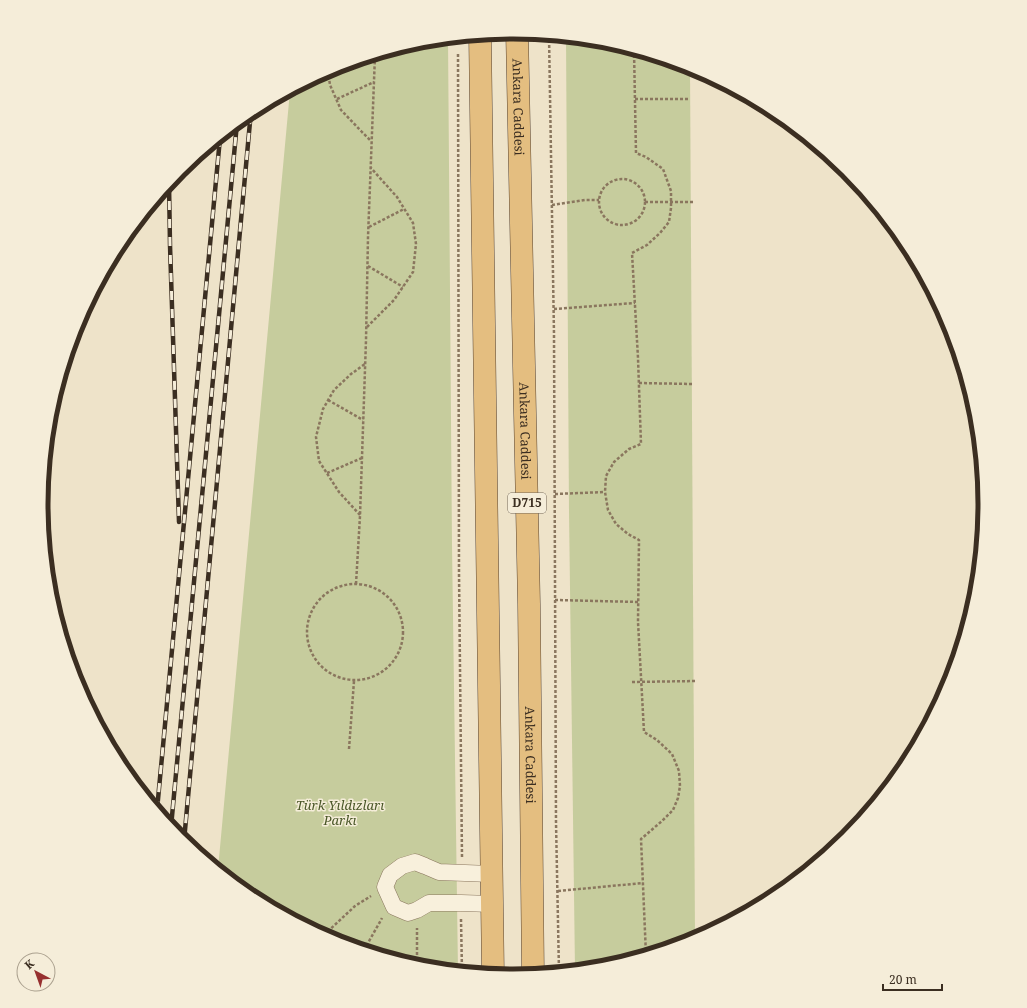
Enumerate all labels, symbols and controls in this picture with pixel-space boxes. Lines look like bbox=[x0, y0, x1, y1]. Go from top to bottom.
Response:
street label: Ankara Caddesi bbox=[509, 58, 529, 156]
street label: Ankara Caddesi bbox=[515, 382, 535, 480]
road number: D715 bbox=[508, 493, 546, 513]
street label: Ankara Caddesi bbox=[521, 706, 540, 804]
park label: Türk Yıldızları Parkı bbox=[296, 796, 384, 829]
north arrow bbox=[16, 952, 56, 992]
text: K bbox=[21, 955, 38, 972]
scale bar bbox=[883, 966, 942, 992]
text: 20 m bbox=[889, 971, 917, 988]

